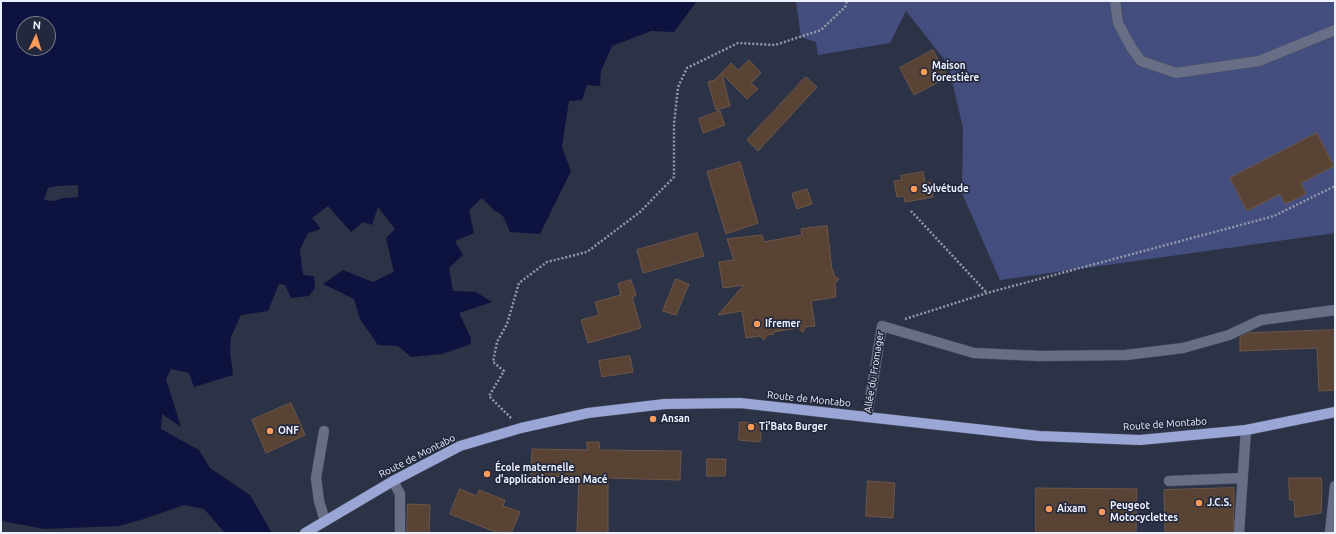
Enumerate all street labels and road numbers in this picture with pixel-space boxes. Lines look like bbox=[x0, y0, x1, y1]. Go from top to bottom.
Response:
street label: Allée du Fromager bbox=[862, 330, 886, 414]
street label: Route de Montabo bbox=[767, 389, 851, 409]
street label: Route de Montabo bbox=[1123, 415, 1207, 433]
street label: Route de Montabo bbox=[377, 432, 457, 480]

